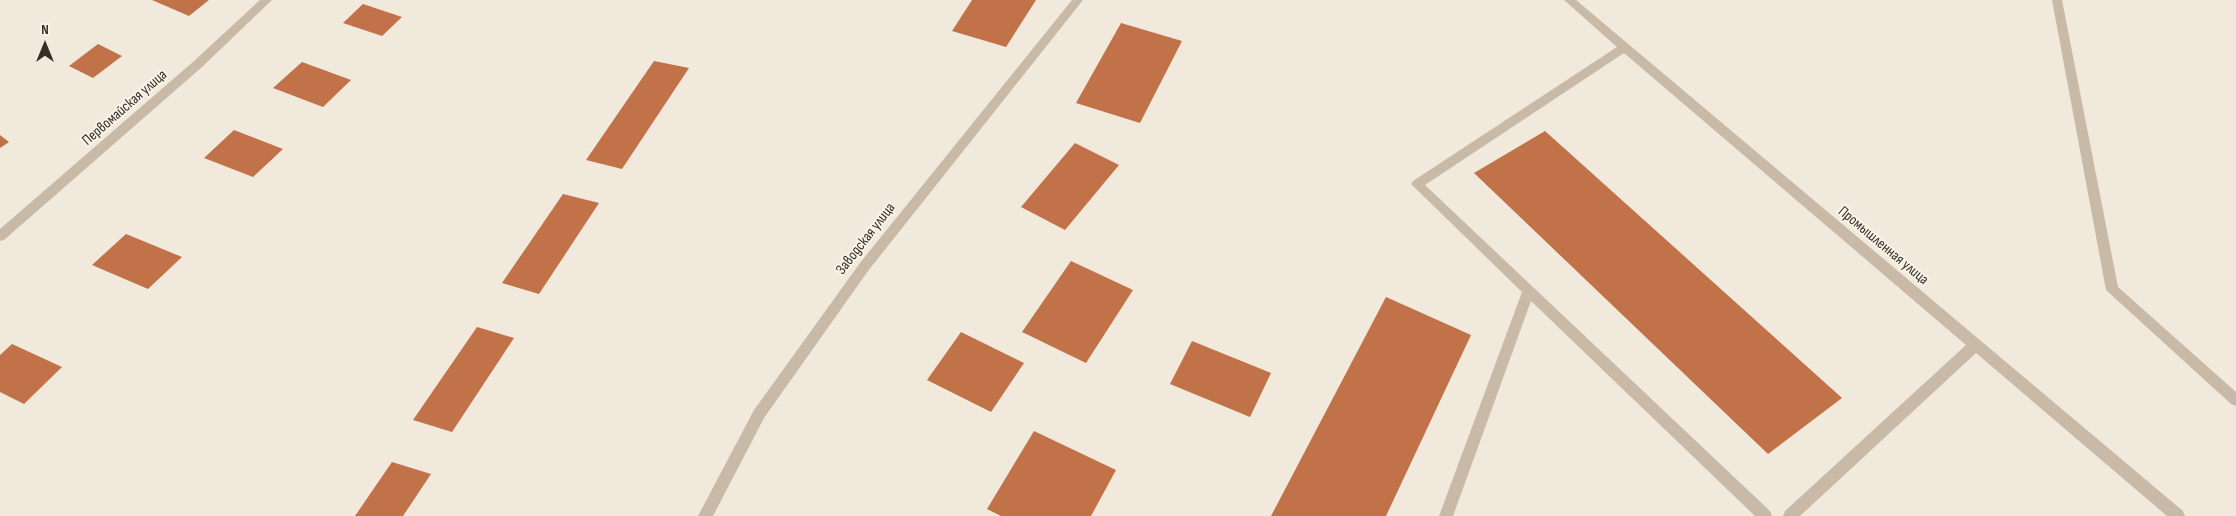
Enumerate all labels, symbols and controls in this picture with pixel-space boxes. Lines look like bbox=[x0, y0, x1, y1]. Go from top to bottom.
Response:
north arrow bbox=[20, 20, 70, 70]
text: N bbox=[41, 21, 49, 38]
street label: Первомайская улица bbox=[79, 66, 171, 150]
street label: Заводская улица bbox=[832, 200, 900, 278]
street label: Промышленная улица bbox=[1834, 203, 1932, 289]

